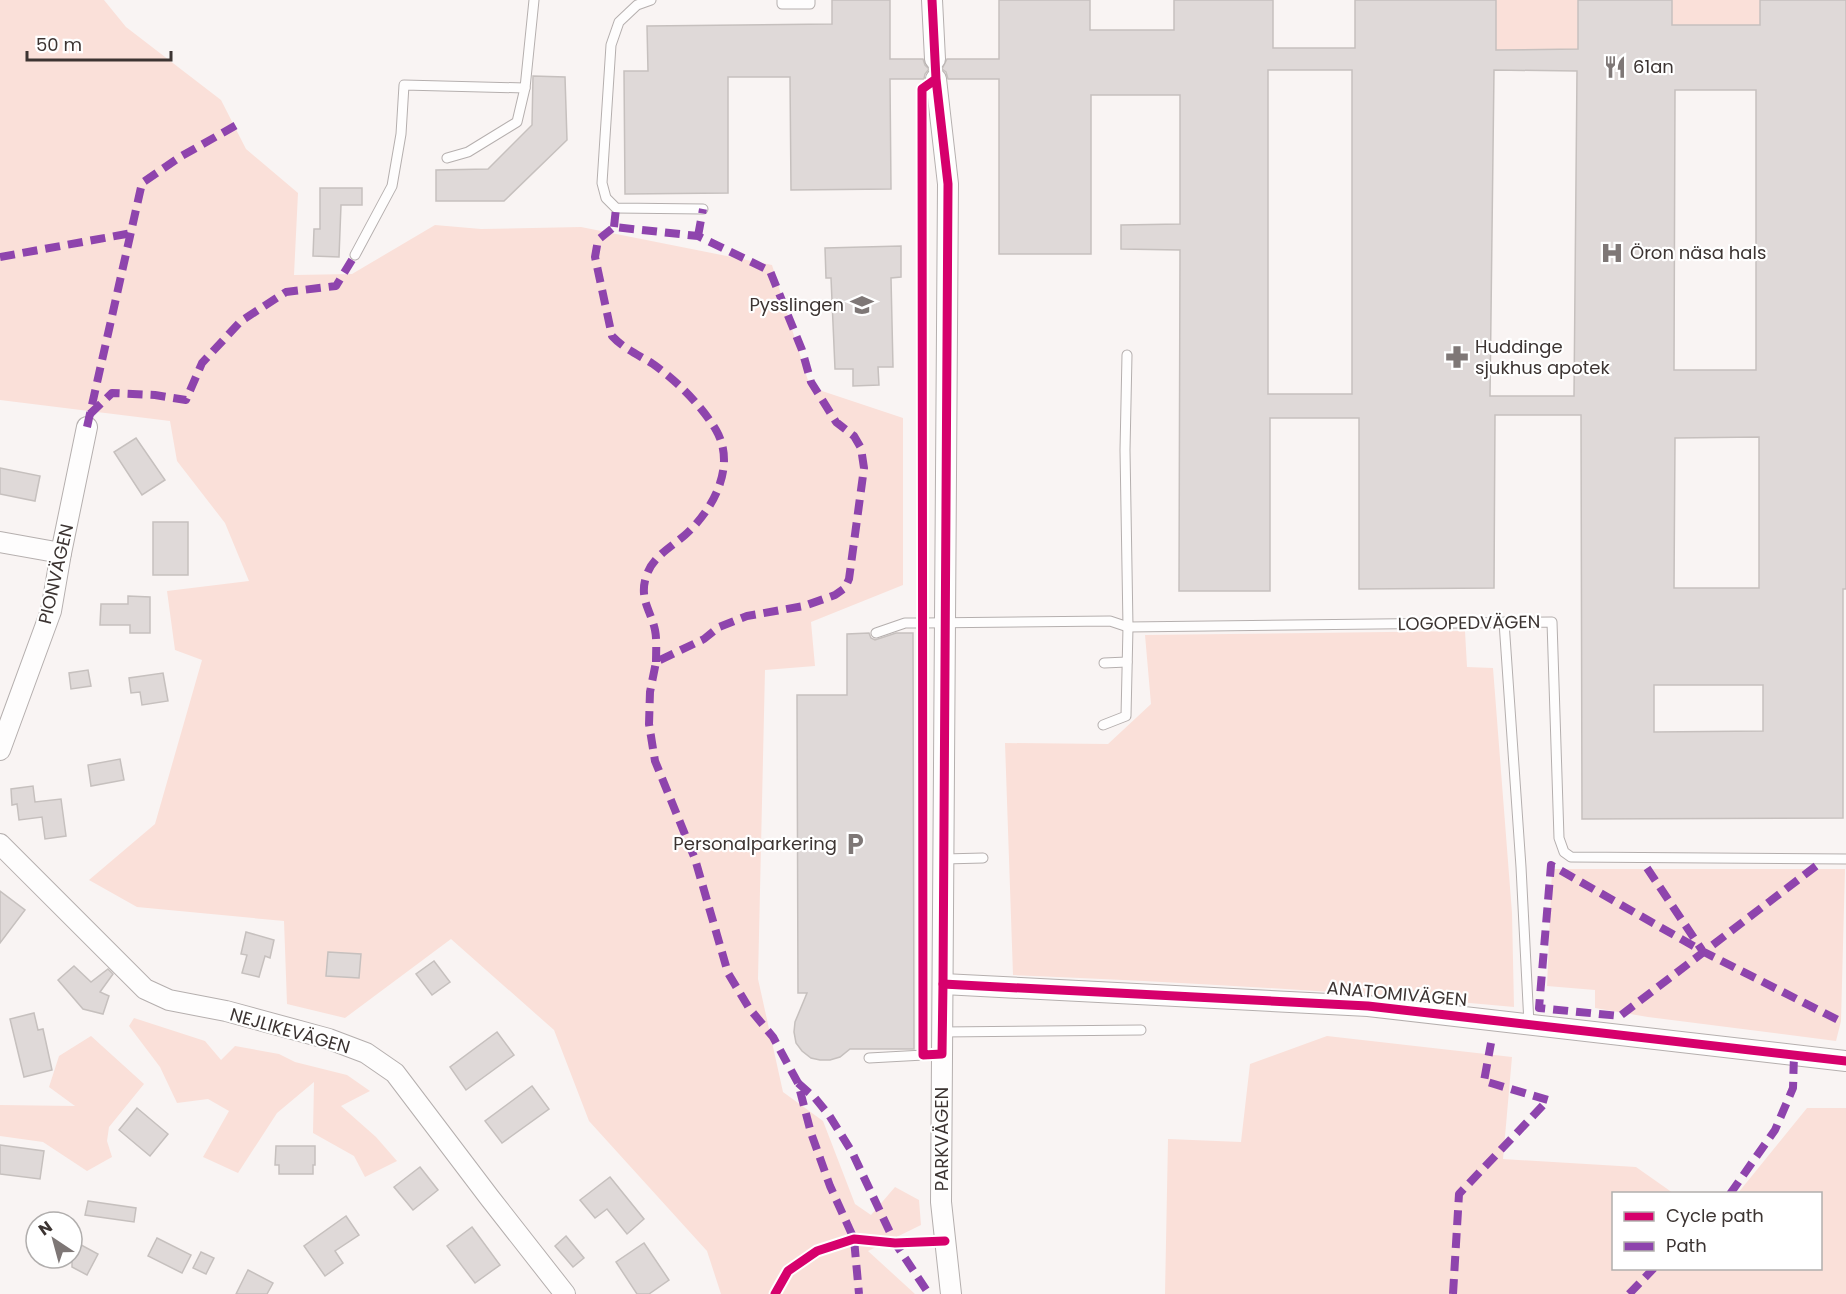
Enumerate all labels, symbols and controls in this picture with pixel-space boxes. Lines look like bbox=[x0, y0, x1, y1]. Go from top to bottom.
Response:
scale bar bbox=[27, 24, 171, 62]
text: 50 m bbox=[36, 32, 82, 57]
restaurant icon: 61an bbox=[1602, 54, 1628, 80]
place label: 61an bbox=[1633, 54, 1674, 79]
hospital icon: Öron näsa hals bbox=[1599, 240, 1625, 266]
place label: Öron näsa hals bbox=[1630, 240, 1766, 265]
place label: Pysslingen bbox=[749, 292, 844, 317]
school or university icon: Pysslingen bbox=[849, 292, 875, 318]
place label: Huddinge sjukhus apotek bbox=[1475, 334, 1610, 380]
pharmacy icon: Huddinge sjukhus apotek bbox=[1444, 344, 1470, 370]
street label: PIONVÄGEN bbox=[32, 521, 79, 626]
street label: LOGOPEDVÄGEN bbox=[1397, 609, 1541, 636]
place label: Personalparkering bbox=[673, 831, 837, 856]
parking icon: Personalparkering bbox=[842, 831, 868, 857]
street label: ANATOMIVÄGEN bbox=[1326, 975, 1468, 1012]
street label: NEJLIKEVÄGEN bbox=[227, 1001, 353, 1060]
street label: PARKVÄGEN bbox=[929, 1087, 954, 1191]
legend bbox=[1612, 1192, 1822, 1270]
text: Cycle path bbox=[1666, 1203, 1764, 1228]
north arrow bbox=[24, 1210, 84, 1270]
text: N bbox=[34, 1215, 57, 1241]
text: Path bbox=[1666, 1233, 1707, 1258]

